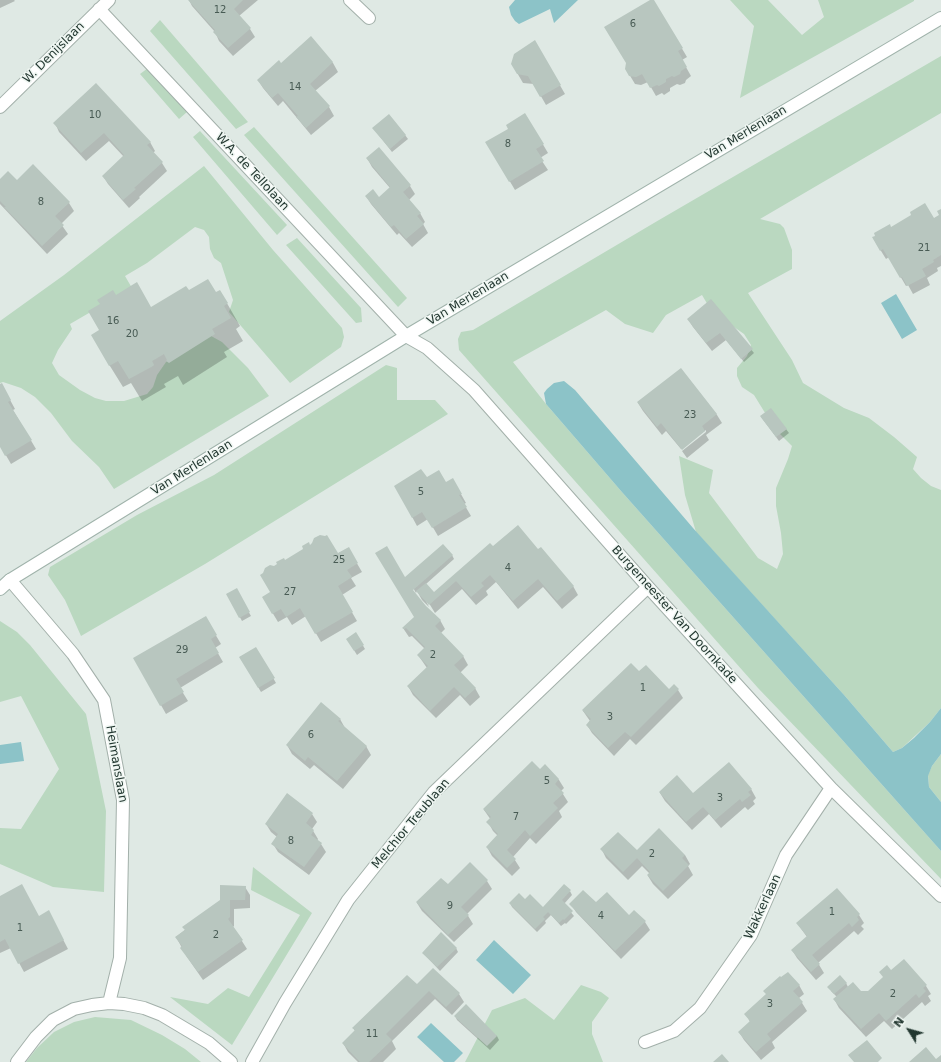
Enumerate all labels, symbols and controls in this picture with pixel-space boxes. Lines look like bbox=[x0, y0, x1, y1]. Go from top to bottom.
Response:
house number: 12 bbox=[214, 4, 226, 16]
house number: 6 bbox=[630, 18, 636, 30]
street label: W. Denijslaan bbox=[20, 19, 88, 87]
house number: 14 bbox=[289, 81, 301, 93]
street label: Van Merlenlaan bbox=[703, 103, 789, 163]
house number: 10 bbox=[89, 109, 101, 121]
street label: W.A. de Tellolaan bbox=[212, 130, 292, 214]
house number: 8 bbox=[505, 138, 511, 150]
house number: 8 bbox=[38, 196, 44, 208]
house number: 21 bbox=[918, 242, 930, 254]
street label: Van Merlenlaan bbox=[425, 269, 511, 329]
house number: 16 bbox=[107, 315, 119, 327]
house number: 20 bbox=[126, 328, 138, 340]
house number: 23 bbox=[684, 409, 696, 421]
street label: Van Merlenlaan bbox=[149, 437, 235, 499]
house number: 5 bbox=[418, 486, 424, 498]
street label: Burgemeester Van Doornkade bbox=[608, 543, 740, 687]
house number: 25 bbox=[333, 554, 345, 566]
house number: 4 bbox=[505, 562, 511, 574]
house number: 27 bbox=[284, 586, 296, 598]
house number: 29 bbox=[176, 644, 188, 656]
house number: 2 bbox=[430, 649, 436, 661]
house number: 1 bbox=[640, 682, 646, 694]
house number: 3 bbox=[607, 711, 613, 723]
street label: Heimanslaan bbox=[102, 724, 130, 804]
house number: 6 bbox=[308, 729, 314, 741]
house number: 5 bbox=[544, 775, 550, 787]
street label: Melchior Treublaan bbox=[369, 776, 453, 872]
house number: 3 bbox=[717, 792, 723, 804]
house number: 7 bbox=[513, 811, 519, 823]
house number: 8 bbox=[288, 835, 294, 847]
house number: 2 bbox=[649, 848, 655, 860]
street label: Wakkerlaan bbox=[742, 872, 784, 942]
house number: 9 bbox=[447, 900, 453, 912]
house number: 1 bbox=[829, 906, 835, 918]
house number: 4 bbox=[598, 910, 604, 922]
house number: 1 bbox=[17, 922, 23, 934]
house number: 2 bbox=[213, 929, 219, 941]
house number: 2 bbox=[890, 988, 896, 1000]
house number: 3 bbox=[767, 998, 773, 1010]
north arrow bbox=[889, 1010, 929, 1050]
text: N bbox=[891, 1015, 907, 1030]
house number: 11 bbox=[366, 1028, 378, 1040]

